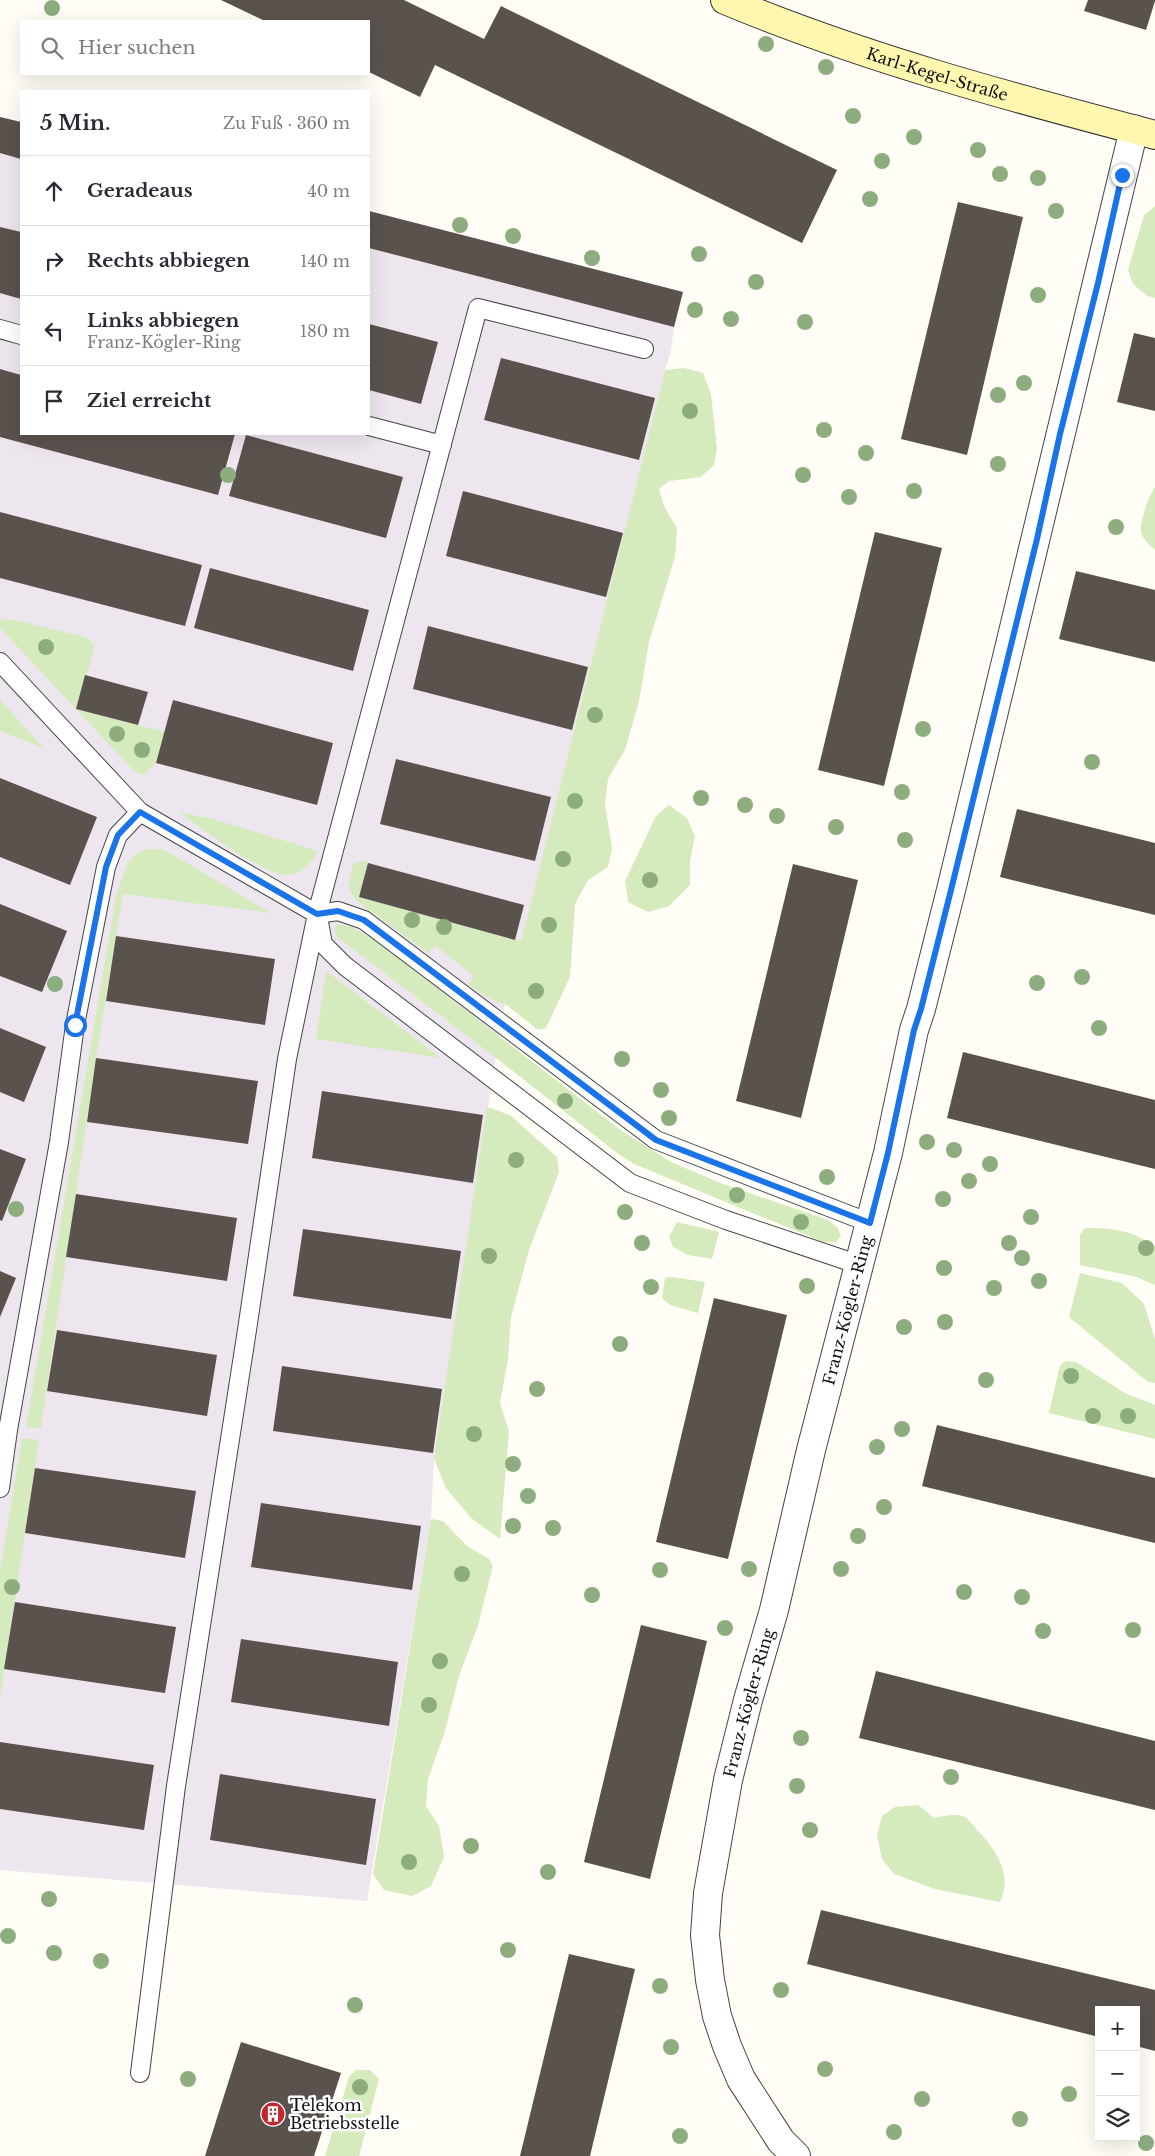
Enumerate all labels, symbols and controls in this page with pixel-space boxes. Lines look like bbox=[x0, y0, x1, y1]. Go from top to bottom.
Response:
search box bbox=[20, 20, 370, 75]
icon: search bbox=[38, 34, 66, 62]
text: Hier suchen bbox=[78, 36, 196, 59]
street label: Karl-Kegel-Straße bbox=[864, 43, 1010, 105]
text: 5 Min. bbox=[40, 110, 110, 136]
text: Zu Fuß · 360 m bbox=[223, 113, 350, 133]
route end bbox=[1111, 164, 1134, 187]
icon: ahead bbox=[40, 177, 68, 205]
text: Geradeaus bbox=[87, 179, 193, 202]
text: 40 m bbox=[307, 181, 350, 201]
icon: right bbox=[40, 247, 68, 275]
text: Rechts abbiegen bbox=[87, 249, 250, 272]
text: 140 m bbox=[300, 251, 350, 271]
text: Links abbiegen bbox=[87, 309, 239, 332]
icon: left bbox=[40, 317, 68, 345]
text: 180 m bbox=[300, 321, 350, 341]
text: Franz-Kögler-Ring bbox=[87, 332, 241, 352]
icon: arrive bbox=[40, 387, 68, 415]
text: Ziel erreicht bbox=[87, 389, 211, 412]
route start bbox=[64, 1014, 87, 1037]
street label: Franz-Kögler-Ring bbox=[818, 1233, 876, 1387]
street label: Franz-Kögler-Ring bbox=[719, 1626, 778, 1780]
map controls bbox=[1095, 2006, 1140, 2141]
button: + bbox=[1095, 2006, 1140, 2051]
button: − bbox=[1095, 2051, 1140, 2096]
place label: Telekom Betriebsstelle bbox=[290, 2095, 400, 2133]
button: layers bbox=[1095, 2096, 1140, 2141]
building icon: Telekom Betriebsstelle bbox=[260, 2101, 286, 2127]

